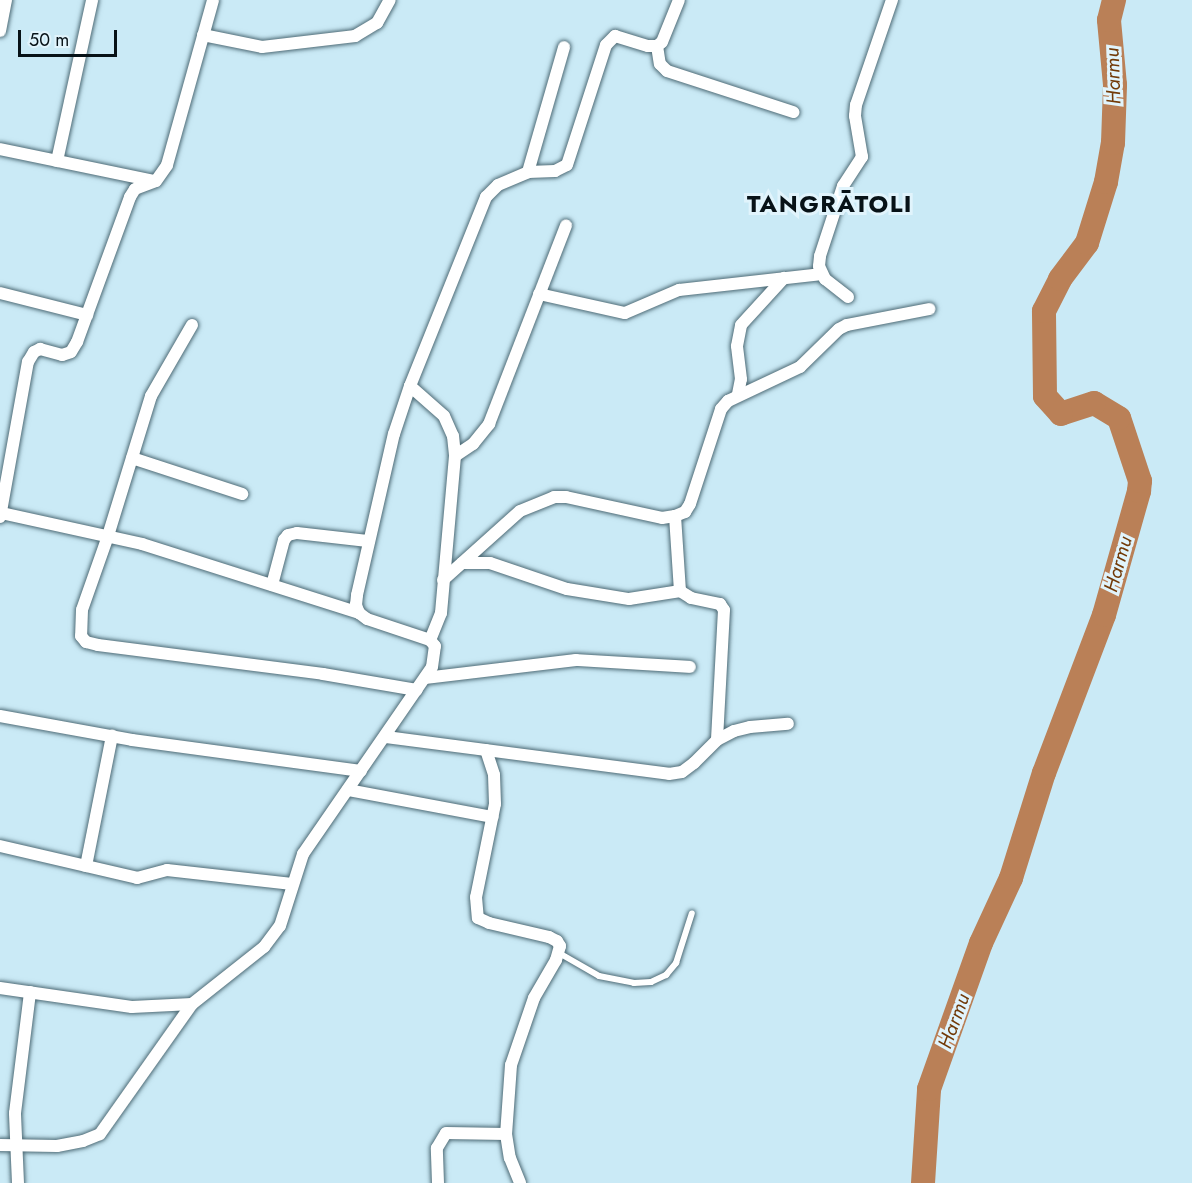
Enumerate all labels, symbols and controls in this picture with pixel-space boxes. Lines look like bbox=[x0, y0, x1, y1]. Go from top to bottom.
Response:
scale bar bbox=[21, 18, 120, 56]
text: 50 m bbox=[29, 27, 69, 53]
water label: Harmu bbox=[1100, 47, 1126, 105]
district label: TANGRĀTOLI bbox=[747, 190, 913, 218]
water label: Harmu bbox=[1099, 533, 1137, 595]
water label: Harmu bbox=[933, 990, 975, 1052]

